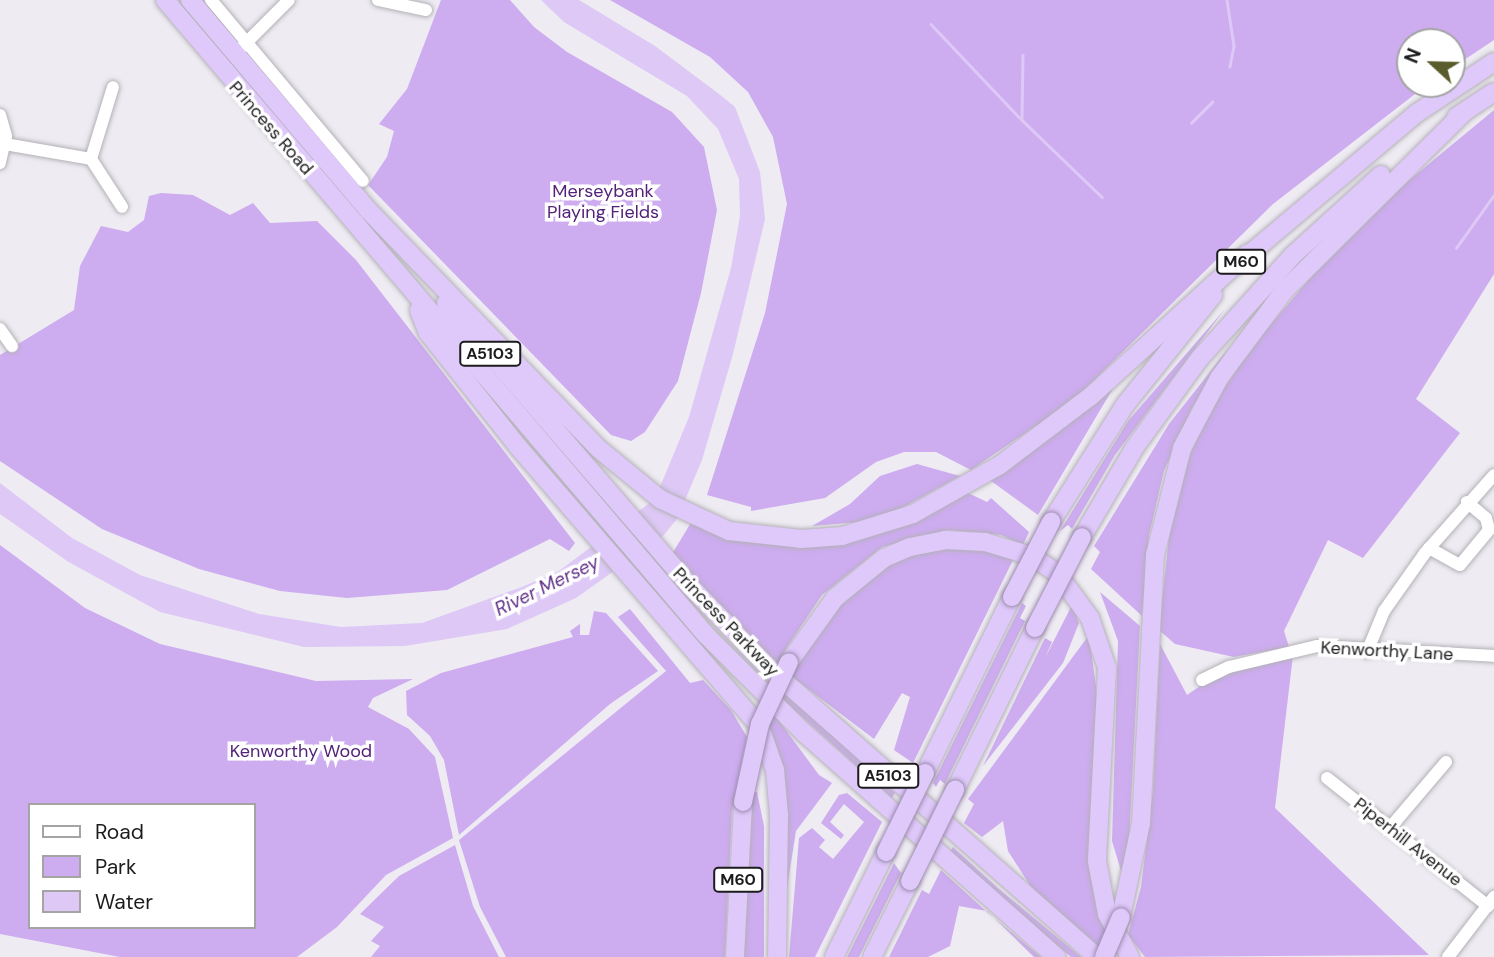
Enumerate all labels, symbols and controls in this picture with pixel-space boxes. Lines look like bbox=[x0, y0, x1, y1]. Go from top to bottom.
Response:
north arrow bbox=[1396, 28, 1466, 98]
text: N bbox=[1399, 45, 1427, 67]
street label: Princess Road bbox=[224, 77, 318, 179]
park label: Merseybank Playing Fields bbox=[547, 181, 659, 224]
road number: M60 bbox=[1215, 250, 1267, 274]
road number: A5103 bbox=[458, 342, 522, 366]
water label: River Mersey bbox=[491, 551, 603, 621]
street label: Princess Parkway bbox=[668, 563, 784, 681]
street label: Kenworthy Lane bbox=[1320, 637, 1454, 665]
park label: Kenworthy Wood bbox=[230, 740, 372, 762]
road number: A5103 bbox=[856, 764, 920, 789]
street label: Piperhill Avenue bbox=[1350, 793, 1466, 891]
legend bbox=[28, 803, 256, 929]
text: Road bbox=[95, 818, 144, 846]
text: Park bbox=[95, 853, 136, 881]
road number: M60 bbox=[712, 867, 764, 892]
text: Water bbox=[95, 888, 153, 916]

